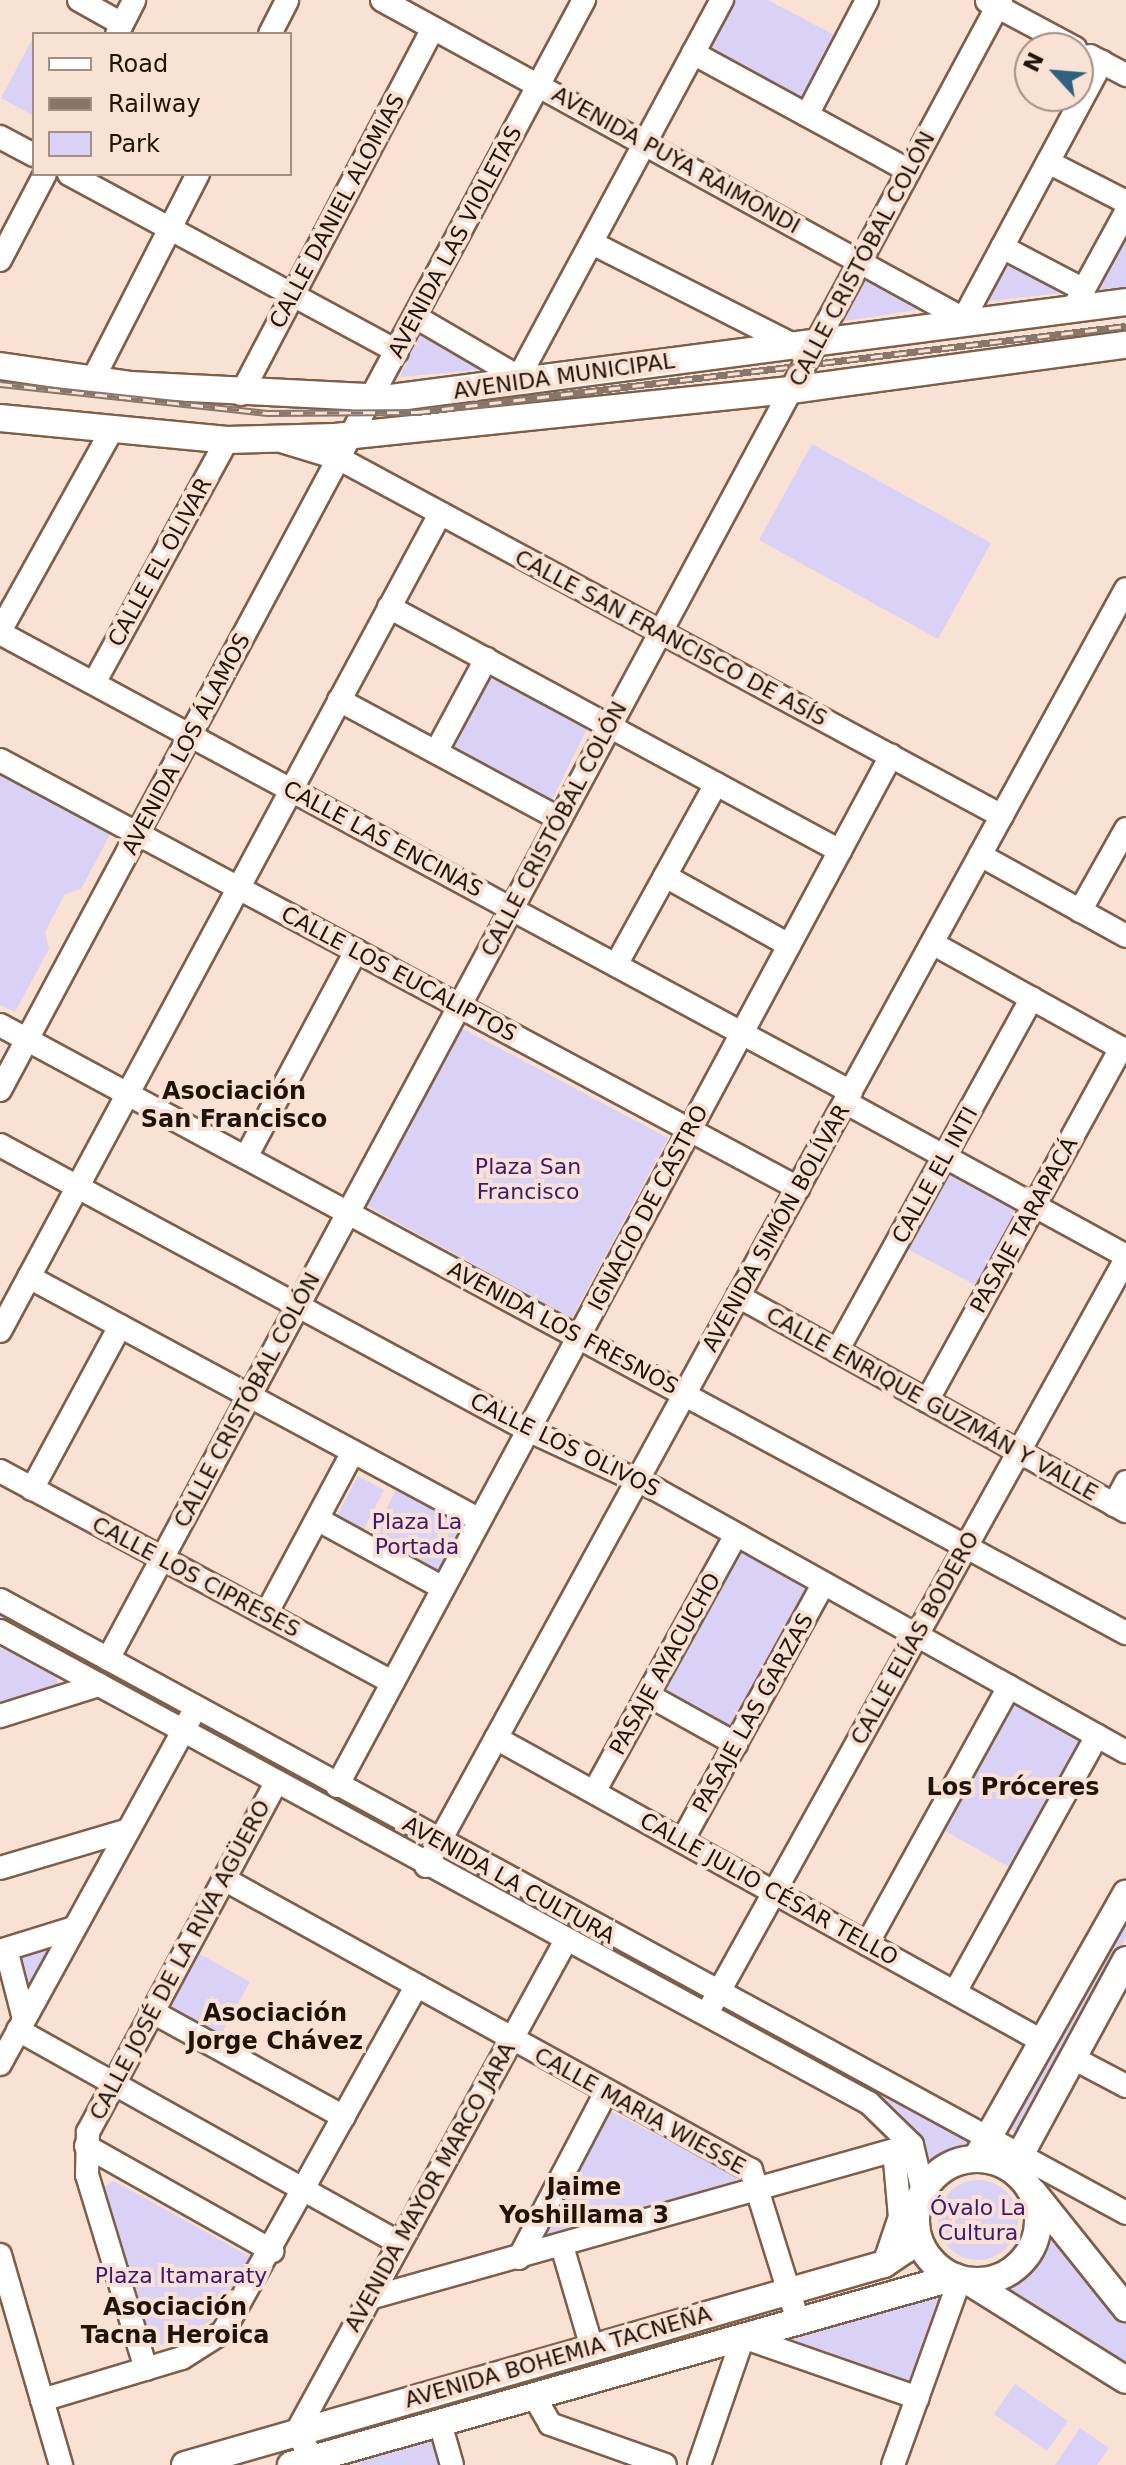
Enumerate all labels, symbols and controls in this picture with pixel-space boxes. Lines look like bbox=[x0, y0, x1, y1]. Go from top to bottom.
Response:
legend bbox=[32, 32, 292, 176]
north arrow bbox=[1014, 32, 1094, 112]
text: N bbox=[1019, 48, 1049, 76]
text: Road bbox=[108, 50, 168, 78]
street label: AVENIDA PUYA RAIMONDI bbox=[547, 81, 805, 239]
street label: CALLE DANIEL ALOMIAS bbox=[264, 89, 410, 333]
text: Railway bbox=[108, 90, 201, 118]
street label: AVENIDA LAS VIOLETAS bbox=[383, 122, 527, 362]
street label: CALLE CRISTÓBAL COLÓN bbox=[783, 127, 941, 391]
text: Park bbox=[108, 130, 160, 158]
street label: AVENIDA MUNICIPAL bbox=[452, 347, 676, 405]
street label: CALLE EL OLIVAR bbox=[103, 473, 217, 651]
street label: CALLE SAN FRANCISCO DE ASÍS bbox=[510, 544, 832, 732]
street label: AVENIDA LOS ÁLAMOS bbox=[116, 629, 256, 859]
street label: CALLE CRISTÓBAL COLÓN bbox=[475, 697, 633, 961]
street label: CALLE LAS ENCINAS bbox=[279, 775, 487, 903]
street label: CALLE LOS EUCALIPTOS bbox=[277, 901, 521, 1047]
district label: Asociación San Francisco bbox=[141, 1078, 327, 1134]
street label: AVENIDA SIMÓN BOLÍVAR bbox=[697, 1100, 855, 1356]
street label: IGNACIO DE CASTRO bbox=[583, 1101, 713, 1315]
street label: CALLE EL INTI bbox=[887, 1102, 983, 1248]
street label: PASAJE TARAPACÁ bbox=[965, 1133, 1083, 1317]
park label: Plaza San Francisco bbox=[475, 1153, 581, 1204]
street label: AVENIDA LOS FRESNOS bbox=[443, 1256, 683, 1400]
street label: CALLE CRISTÓBAL COLÓN bbox=[168, 1268, 326, 1532]
street label: CALLE ENRIQUE GUZMÁN Y VALLE bbox=[762, 1302, 1102, 1506]
street label: CALLE LOS OLIVOS bbox=[466, 1388, 664, 1502]
park label: Plaza La Portada bbox=[372, 1508, 462, 1560]
street label: CALLE LOS CIPRESES bbox=[88, 1511, 304, 1643]
street label: CALLE ELÍAS BODERO bbox=[845, 1527, 985, 1749]
street label: PASAJE AYACUCHO bbox=[604, 1568, 726, 1760]
street label: PASAJE LAS GARZAS bbox=[687, 1609, 819, 1817]
district label: Los Próceres bbox=[926, 1774, 1100, 1802]
street label: CALLE JOSÉ DE LA RIVA AGÜERO bbox=[84, 1795, 276, 2125]
street label: CALLE JULIO CÉSAR TELLO bbox=[635, 1807, 903, 1971]
street label: AVENIDA LA CULTURA bbox=[398, 1811, 620, 1949]
district label: Asociación Jorge Chávez bbox=[187, 2000, 363, 2056]
street label: AVENIDA MAYOR MARCO JARA bbox=[339, 2038, 521, 2336]
street label: CALLE MARIA WIESSE bbox=[530, 2042, 750, 2180]
district label: Jaime Yoshillama 3 bbox=[499, 2174, 669, 2230]
park label: Óvalo La Cultura bbox=[930, 2194, 1026, 2246]
park label: Plaza Itamaraty bbox=[95, 2263, 267, 2289]
district label: Asociación Tacna Heroica bbox=[81, 2294, 269, 2350]
street label: AVENIDA BOHEMIA TACNEÑA bbox=[402, 2301, 714, 2413]

